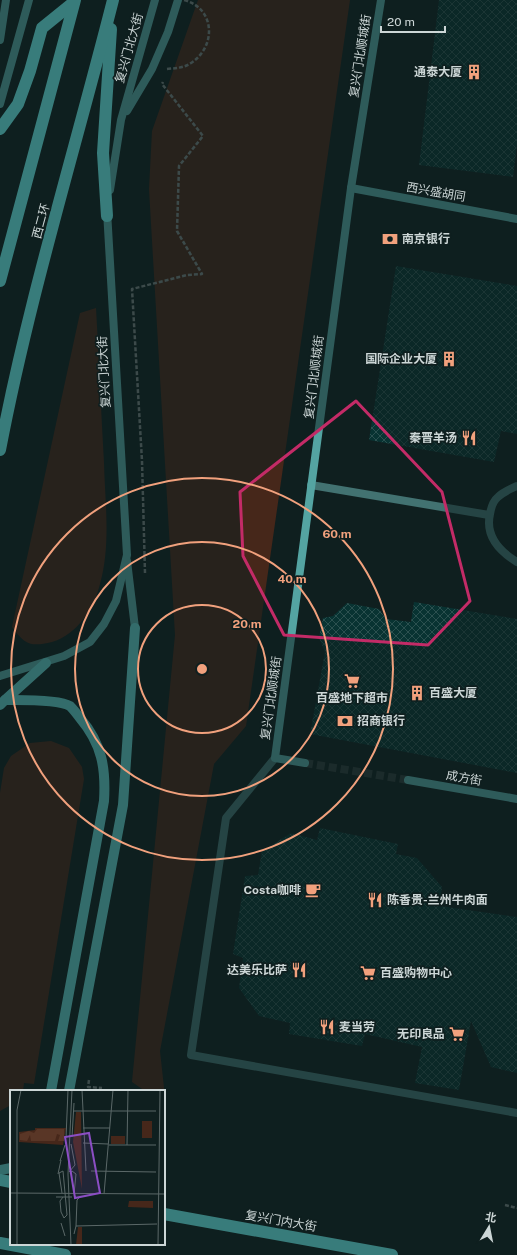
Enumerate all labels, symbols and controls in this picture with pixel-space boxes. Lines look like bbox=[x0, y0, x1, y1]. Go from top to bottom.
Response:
scale bar bbox=[381, 8, 445, 34]
street label: 复兴门北大街 bbox=[112, 11, 146, 85]
street label: 复兴门北顺城街 bbox=[347, 13, 373, 99]
text: 20 m bbox=[387, 15, 415, 29]
building icon: 通泰大厦 bbox=[465, 63, 483, 81]
place label: 通泰大厦 bbox=[414, 65, 462, 79]
street label: 西兴盛胡同 bbox=[405, 180, 467, 204]
street label: 西二环 bbox=[30, 202, 52, 240]
bank icon: 南京银行 bbox=[381, 230, 399, 248]
place label: 南京银行 bbox=[402, 232, 450, 246]
street label: 复兴门北顺城街 bbox=[302, 334, 326, 420]
street label: 复兴门北大街 bbox=[95, 336, 113, 408]
building icon: 国际企业大厦 bbox=[440, 350, 458, 368]
place label: 国际企业大厦 bbox=[365, 352, 437, 366]
restaurant icon: 秦晋羊汤 bbox=[460, 429, 478, 447]
place label: 秦晋羊汤 bbox=[409, 431, 457, 445]
text: 60 m bbox=[322, 527, 352, 541]
text: 40 m bbox=[277, 572, 307, 586]
text: 20 m bbox=[233, 617, 262, 631]
street label: 复兴门北顺城街 bbox=[258, 655, 284, 741]
centre of rings bbox=[195, 662, 209, 676]
supermarket icon: 百盛地下超市 bbox=[343, 672, 361, 690]
building icon: 百盛大厦 bbox=[408, 684, 426, 702]
place label: 百盛大厦 bbox=[429, 686, 477, 700]
place label: 百盛地下超市 bbox=[316, 691, 388, 705]
bank icon: 招商银行 bbox=[336, 712, 354, 730]
place label: 招商银行 bbox=[357, 714, 405, 728]
street label: 成方街 bbox=[445, 768, 483, 788]
cafe icon: Costa咖啡 bbox=[304, 881, 322, 899]
place label: Costa咖啡 bbox=[243, 883, 301, 897]
restaurant icon: 陈香贵-兰州牛肉面 bbox=[366, 891, 384, 909]
place label: 陈香贵-兰州牛肉面 bbox=[387, 893, 488, 907]
restaurant icon: 达美乐比萨 bbox=[290, 961, 308, 979]
place label: 达美乐比萨 bbox=[227, 963, 287, 977]
supermarket icon: 百盛购物中心 bbox=[359, 964, 377, 982]
place label: 百盛购物中心 bbox=[380, 966, 452, 980]
restaurant icon: 麦当劳 bbox=[318, 1018, 336, 1036]
place label: 麦当劳 bbox=[339, 1020, 375, 1034]
supermarket icon: 无印良品 bbox=[448, 1025, 466, 1043]
place label: 无印良品 bbox=[397, 1027, 445, 1041]
inset map bbox=[10, 1090, 165, 1245]
north arrow bbox=[469, 1207, 509, 1247]
street label: 复兴门内大街 bbox=[244, 1208, 318, 1234]
text: 北 bbox=[484, 1210, 497, 1224]

